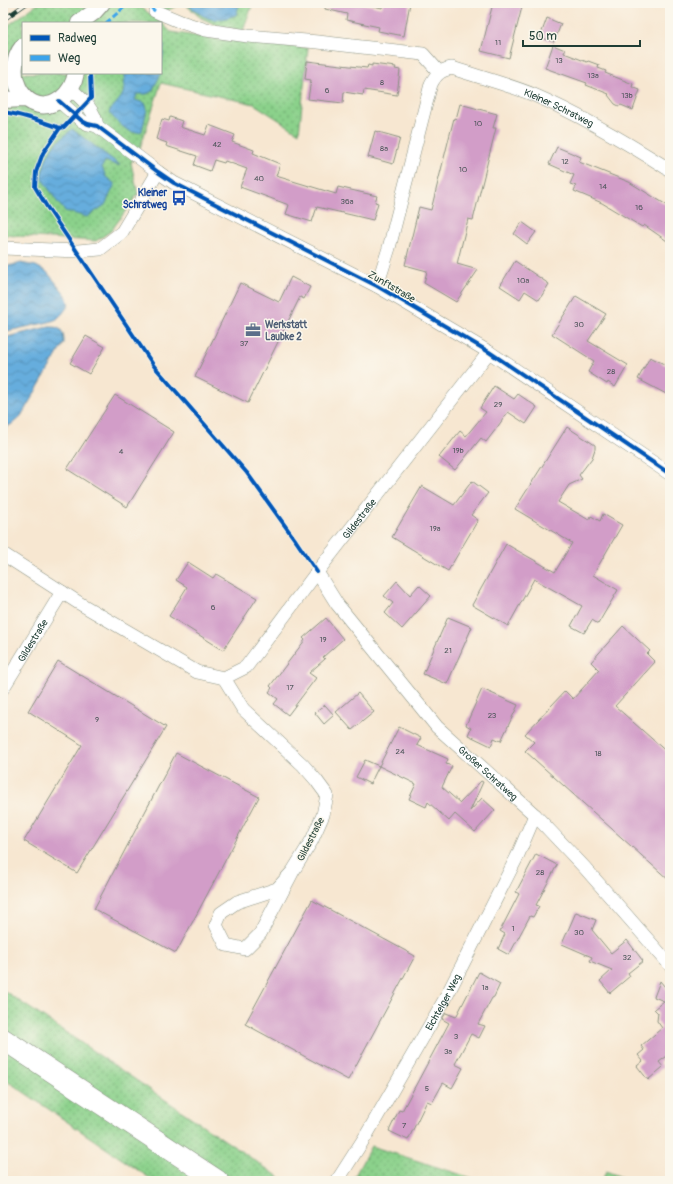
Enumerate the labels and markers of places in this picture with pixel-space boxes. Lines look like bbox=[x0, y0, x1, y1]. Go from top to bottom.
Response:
place label: Kleiner Schratweg bbox=[123, 187, 167, 211]
bus stop icon: Kleiner Schratweg bbox=[170, 189, 188, 207]
place label: Werkstatt Laubke 2 bbox=[265, 319, 308, 343]
office icon: Werkstatt Laubke 2 bbox=[244, 321, 262, 339]

